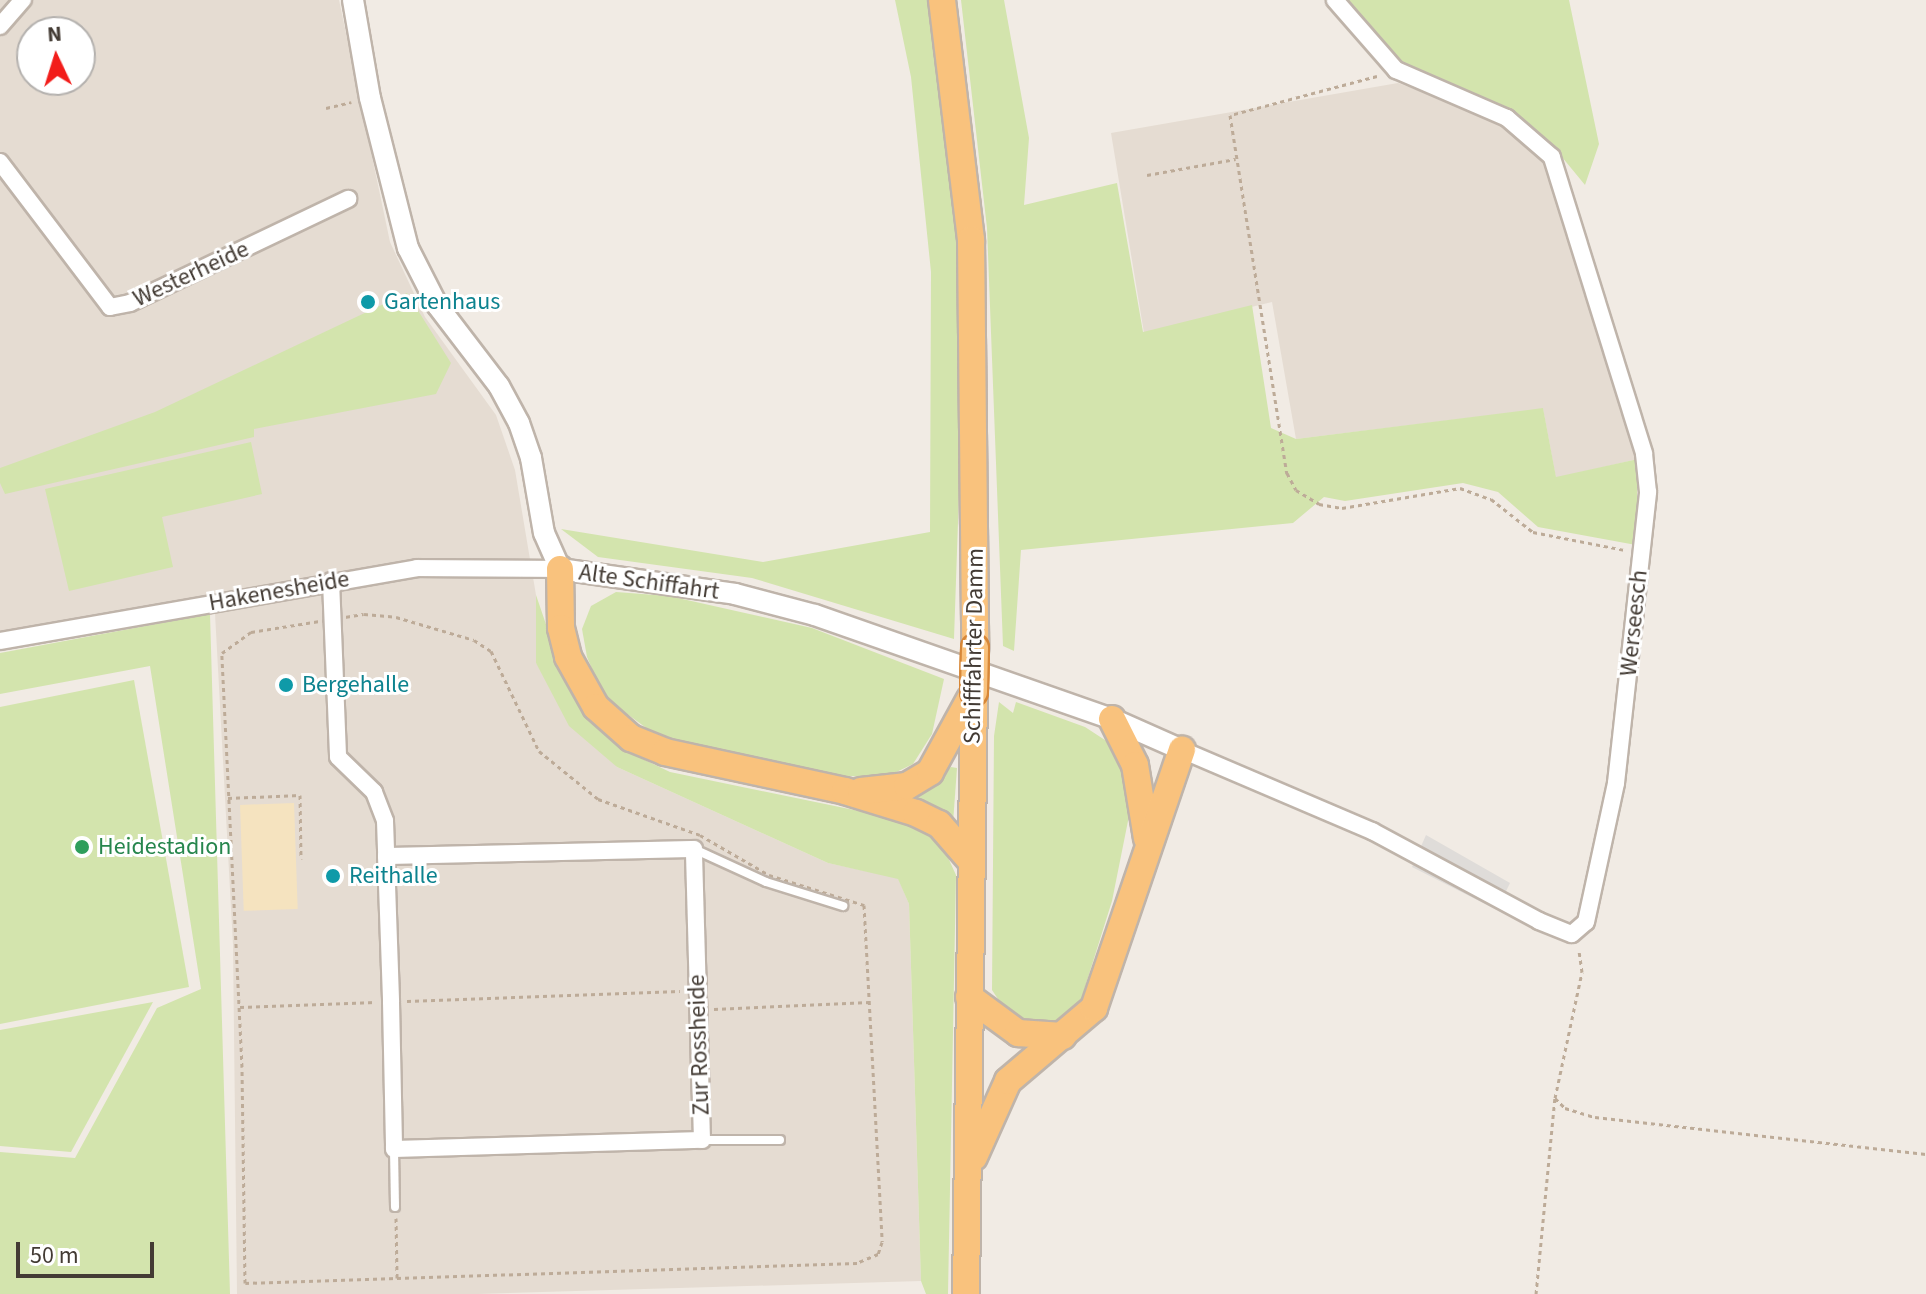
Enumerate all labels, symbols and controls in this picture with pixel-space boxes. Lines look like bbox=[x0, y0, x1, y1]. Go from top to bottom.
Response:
north arrow bbox=[16, 16, 96, 96]
text: N bbox=[46, 18, 63, 51]
street label: Westerheide bbox=[129, 235, 253, 313]
place label: Gartenhaus bbox=[384, 288, 500, 316]
marker: Gartenhaus bbox=[359, 293, 377, 311]
street label: Schifffahrter Damm bbox=[958, 548, 990, 744]
street label: Alte Schiffahrt bbox=[577, 558, 721, 606]
street label: Hakenesheide bbox=[206, 564, 352, 618]
street label: Werseesch bbox=[1614, 568, 1654, 678]
place label: Bergehalle bbox=[302, 671, 409, 699]
marker: Bergehalle bbox=[277, 676, 295, 694]
place label: Heidestadion bbox=[98, 833, 231, 861]
marker: Heidestadion bbox=[73, 838, 91, 856]
place label: Reithalle bbox=[349, 862, 438, 890]
marker: Reithalle bbox=[324, 867, 342, 885]
street label: Zur Rossheide bbox=[682, 974, 716, 1116]
scale bar bbox=[20, 1226, 158, 1276]
text: 50 m bbox=[30, 1238, 79, 1273]

